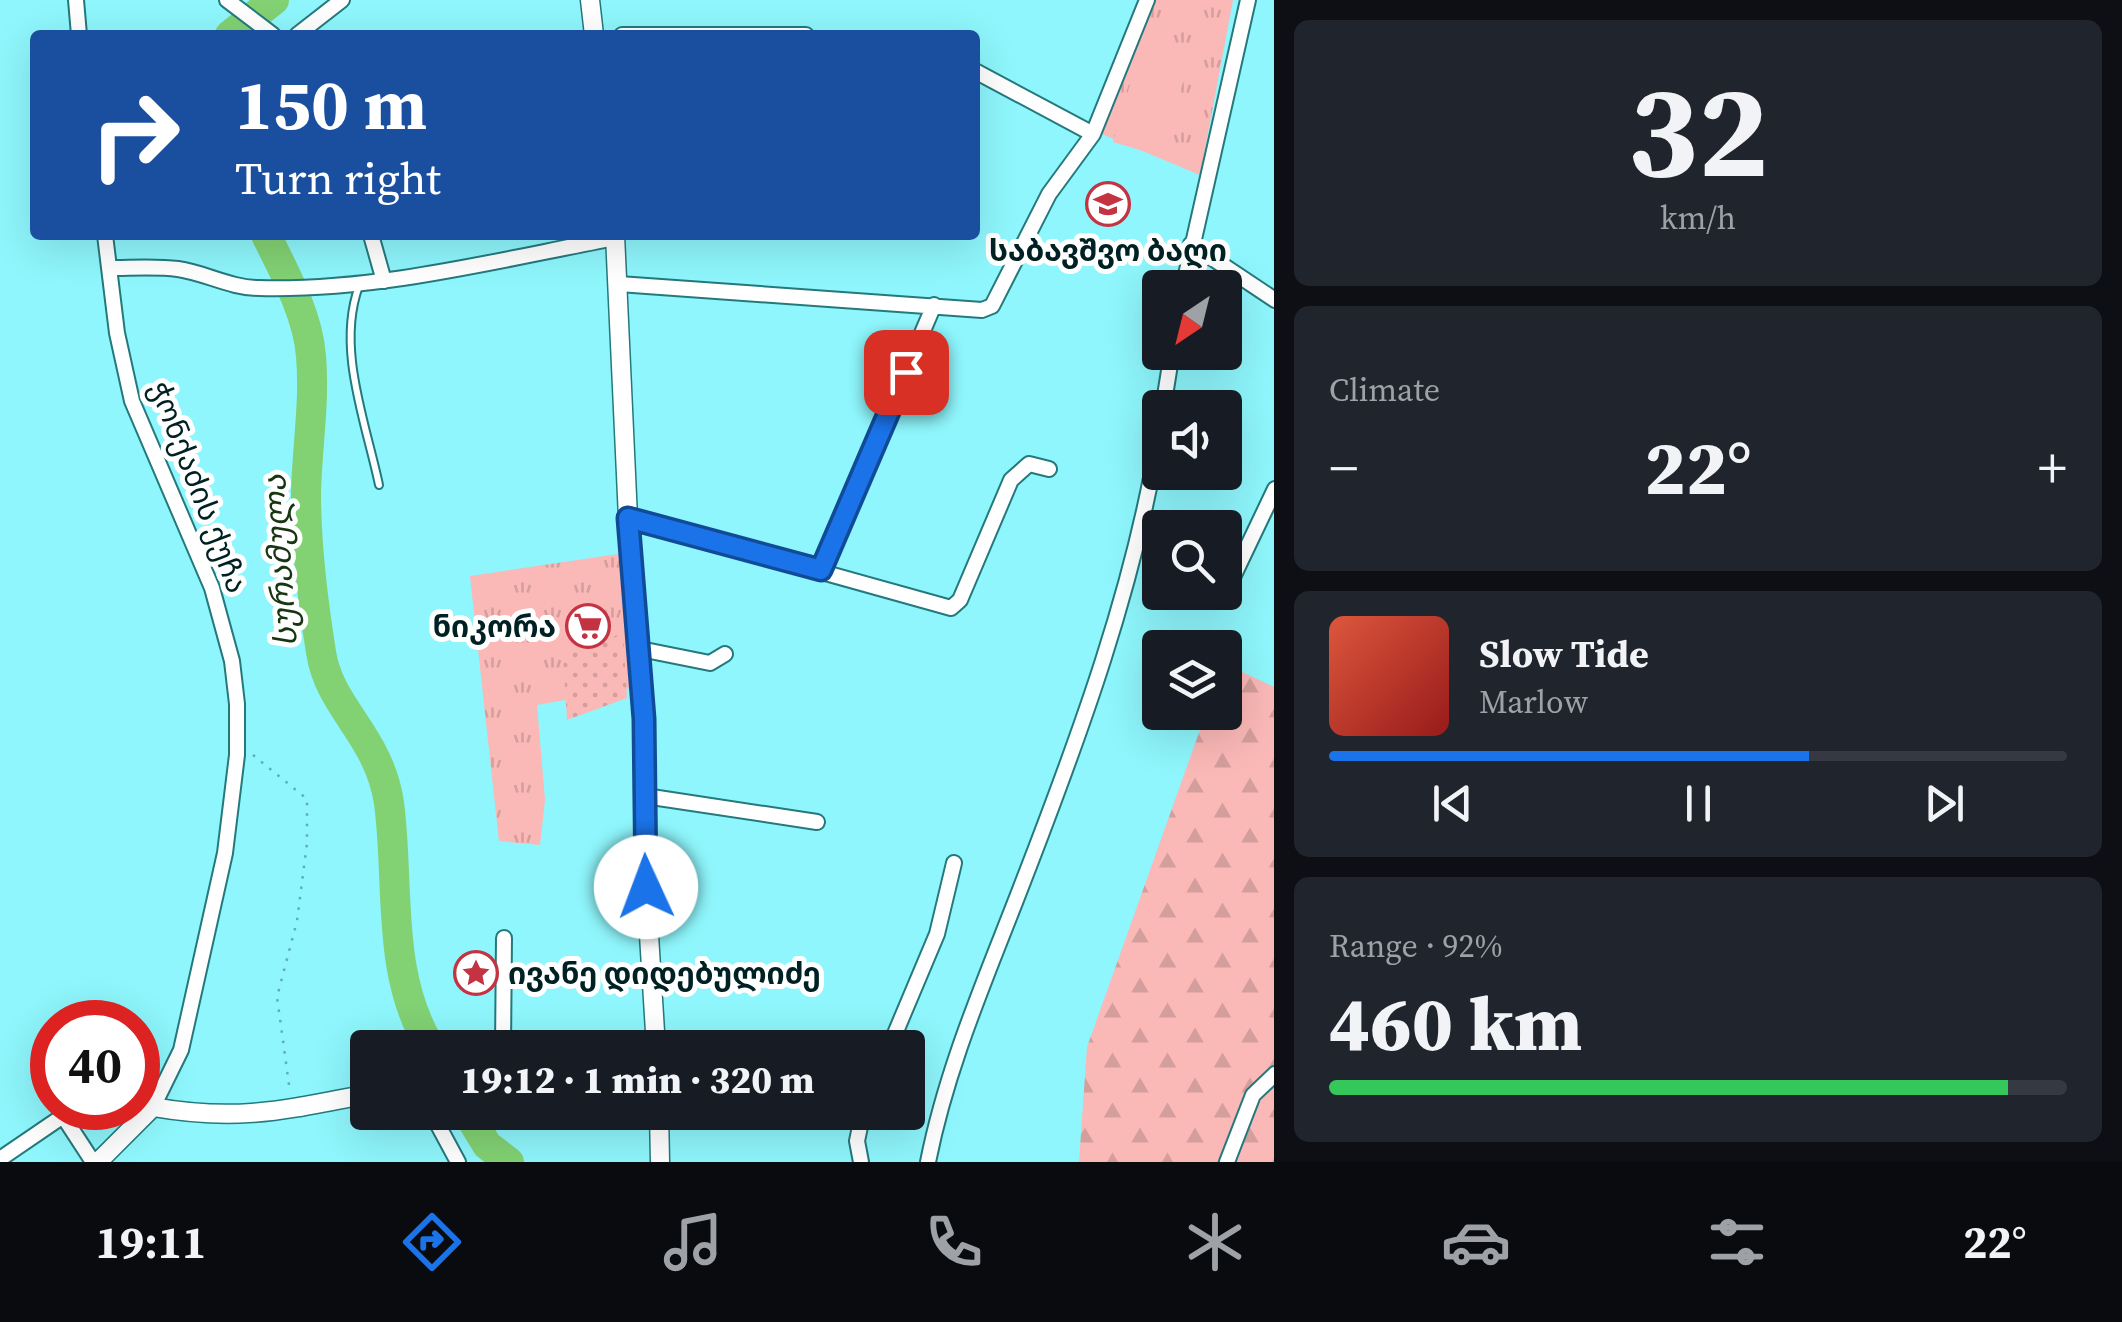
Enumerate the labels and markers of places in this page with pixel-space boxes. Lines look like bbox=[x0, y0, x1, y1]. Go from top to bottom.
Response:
school or university icon: საბავშვო ბაღი bbox=[1085, 181, 1131, 227]
place label: საბავშვო ბაღი bbox=[989, 230, 1227, 271]
pin bbox=[864, 330, 949, 415]
supermarket icon: ნიკორა bbox=[565, 603, 611, 649]
place label: ნიკორა bbox=[432, 606, 556, 647]
place icon: ივანე დიდებულიძე bbox=[453, 950, 499, 996]
place label: ივანე დიდებულიძე bbox=[508, 953, 821, 994]

